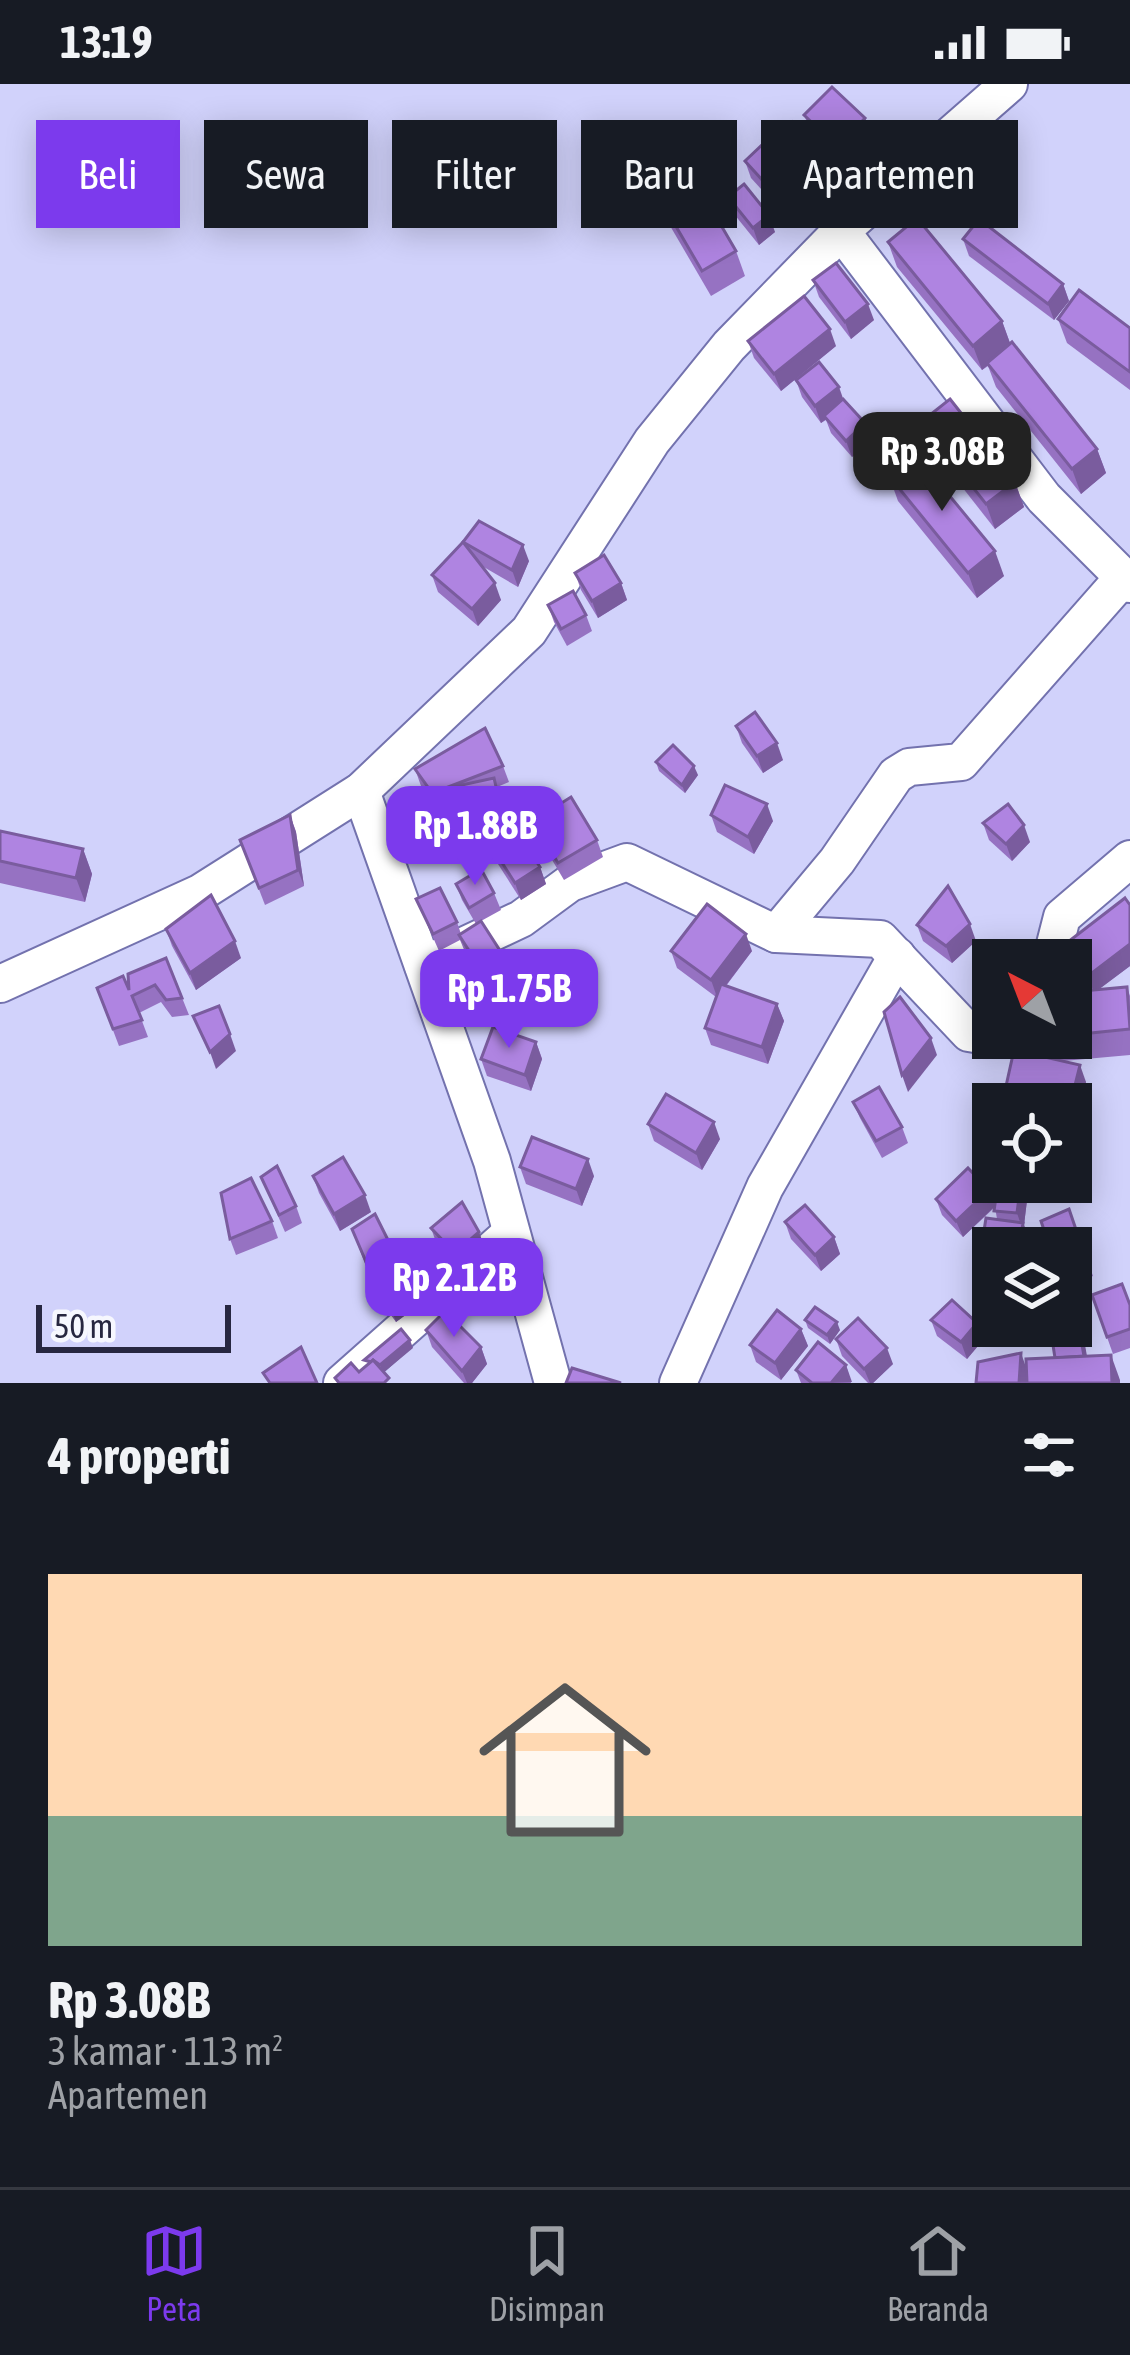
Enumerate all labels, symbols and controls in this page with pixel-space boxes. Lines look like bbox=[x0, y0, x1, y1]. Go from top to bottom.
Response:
text: 13:19 bbox=[60, 16, 153, 68]
chip: Beli bbox=[36, 120, 180, 228]
chip: Sewa bbox=[204, 120, 368, 228]
chip: Filter bbox=[392, 120, 557, 228]
chip: Baru bbox=[581, 120, 737, 228]
chip: Apartemen bbox=[761, 120, 1018, 228]
pin: Rp 3.08B bbox=[818, 412, 1066, 514]
text: Rp 3.08B bbox=[880, 429, 1004, 473]
pin: Rp 1.88B bbox=[351, 786, 599, 888]
text: Rp 1.88B bbox=[413, 803, 537, 847]
north arrow bbox=[972, 939, 1092, 1059]
map controls bbox=[972, 939, 1092, 1347]
pin: Rp 1.75B bbox=[385, 949, 633, 1051]
text: Rp 1.75B bbox=[447, 966, 571, 1010]
button: locate bbox=[972, 1083, 1092, 1203]
button: layers bbox=[972, 1227, 1092, 1347]
pin: Rp 2.12B bbox=[330, 1238, 578, 1340]
text: Rp 2.12B bbox=[392, 1255, 516, 1299]
scale bar bbox=[36, 1299, 231, 1352]
text: 50 m bbox=[54, 1307, 113, 1345]
icon: filters bbox=[1016, 1422, 1082, 1488]
text: 4 properti bbox=[48, 1426, 230, 1485]
icon: home bbox=[457, 1652, 673, 1868]
text: Rp 3.08B bbox=[48, 1970, 210, 2029]
text: 3 kamar · 113 m² bbox=[48, 2029, 283, 2073]
text: Apartemen bbox=[48, 2073, 208, 2117]
tab: Peta bbox=[141, 2218, 207, 2328]
tab: Disimpan bbox=[489, 2218, 605, 2328]
tab: Beranda bbox=[887, 2218, 989, 2328]

